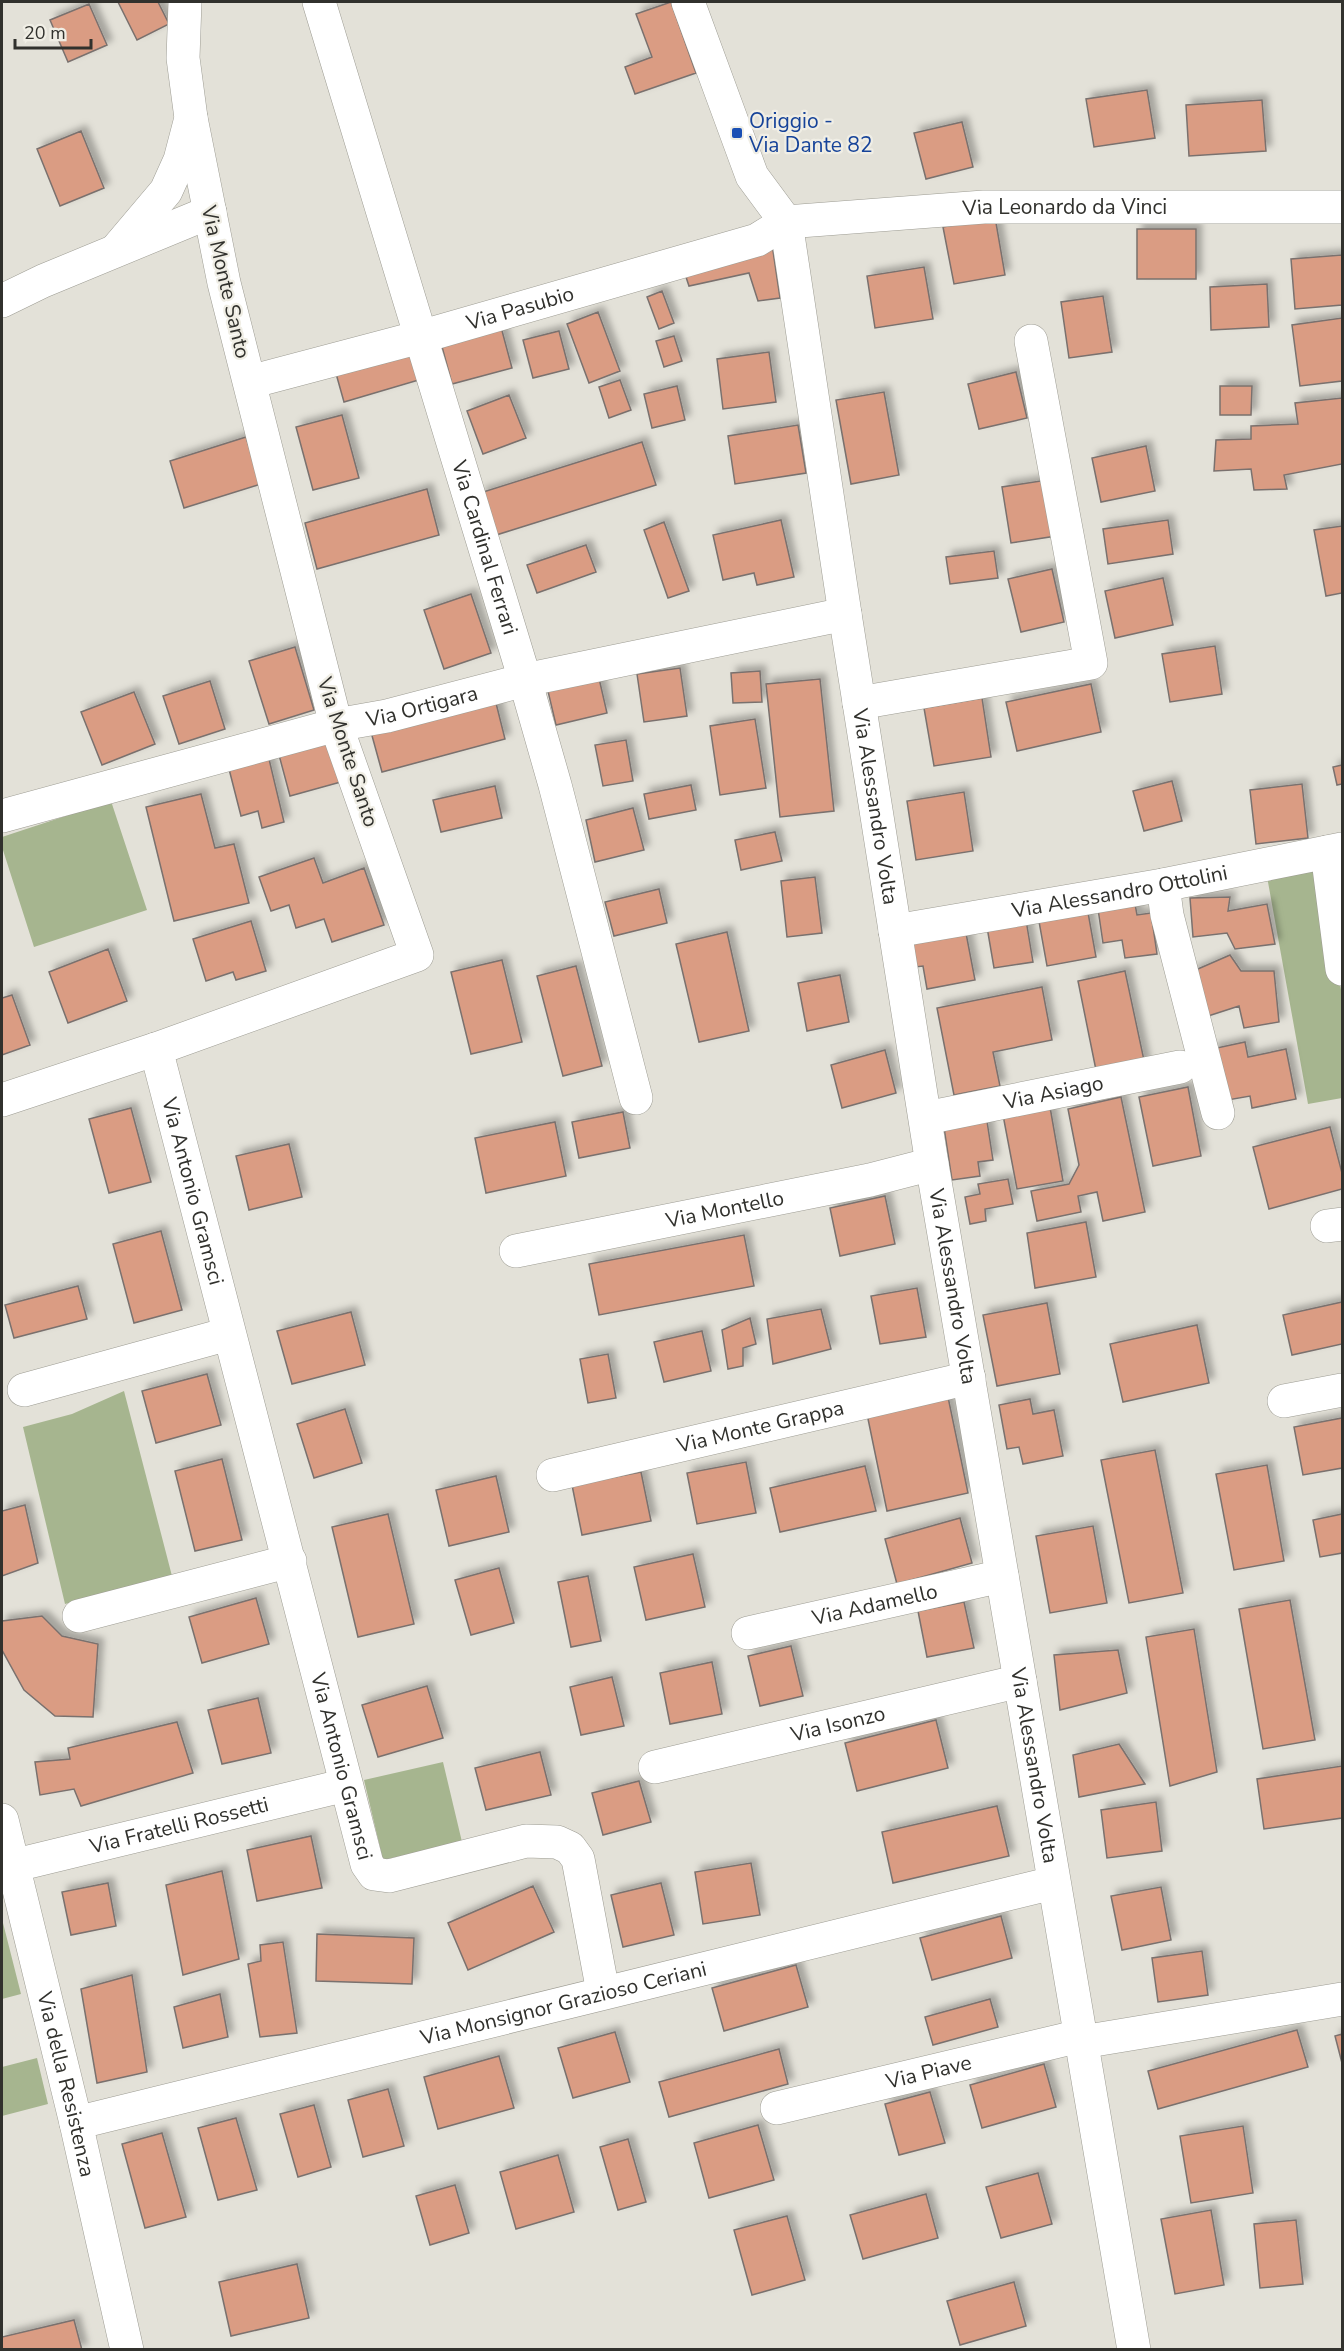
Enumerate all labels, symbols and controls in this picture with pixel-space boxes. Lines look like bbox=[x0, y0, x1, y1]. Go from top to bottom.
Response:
scale bar bbox=[15, 12, 92, 50]
text: 20 m bbox=[24, 21, 66, 45]
place label: Origgio - Via Dante 82 bbox=[748, 107, 873, 159]
marker: Origgio - Via Dante 82 bbox=[730, 126, 744, 140]
street label: Via Leonardo da Vinci bbox=[960, 193, 1167, 223]
street label: Via Monte Santo bbox=[195, 202, 257, 361]
street label: Via Pasubio bbox=[462, 279, 577, 337]
street label: Via Cardinal Ferrari bbox=[445, 456, 524, 638]
street label: Via Monte Santo bbox=[310, 672, 385, 831]
street label: Via Ortigara bbox=[363, 679, 481, 734]
street label: Via Alessandro Volta bbox=[846, 706, 905, 907]
street label: Via Alessandro Ottolini bbox=[1009, 858, 1230, 925]
street label: Via Asiago bbox=[1000, 1069, 1106, 1116]
street label: Via Antonio Gramsci bbox=[155, 1094, 231, 1288]
street label: Via Montello bbox=[662, 1184, 786, 1235]
street label: Via Alessandro Volta bbox=[922, 1185, 983, 1386]
street label: Via Monte Grappa bbox=[673, 1394, 847, 1460]
street label: Via Adamello bbox=[808, 1577, 940, 1632]
street label: Via Alessandro Volta bbox=[1004, 1665, 1065, 1865]
street label: Via Antonio Gramsci bbox=[304, 1669, 379, 1863]
street label: Via Isonzo bbox=[787, 1699, 888, 1749]
street label: Via Fratelli Rossetti bbox=[86, 1790, 271, 1861]
street label: Via Monsignor Grazioso Ceriani bbox=[417, 1955, 709, 2052]
street label: Via della Resistenza bbox=[30, 1988, 102, 2180]
street label: Via Piave bbox=[882, 2048, 974, 2096]

